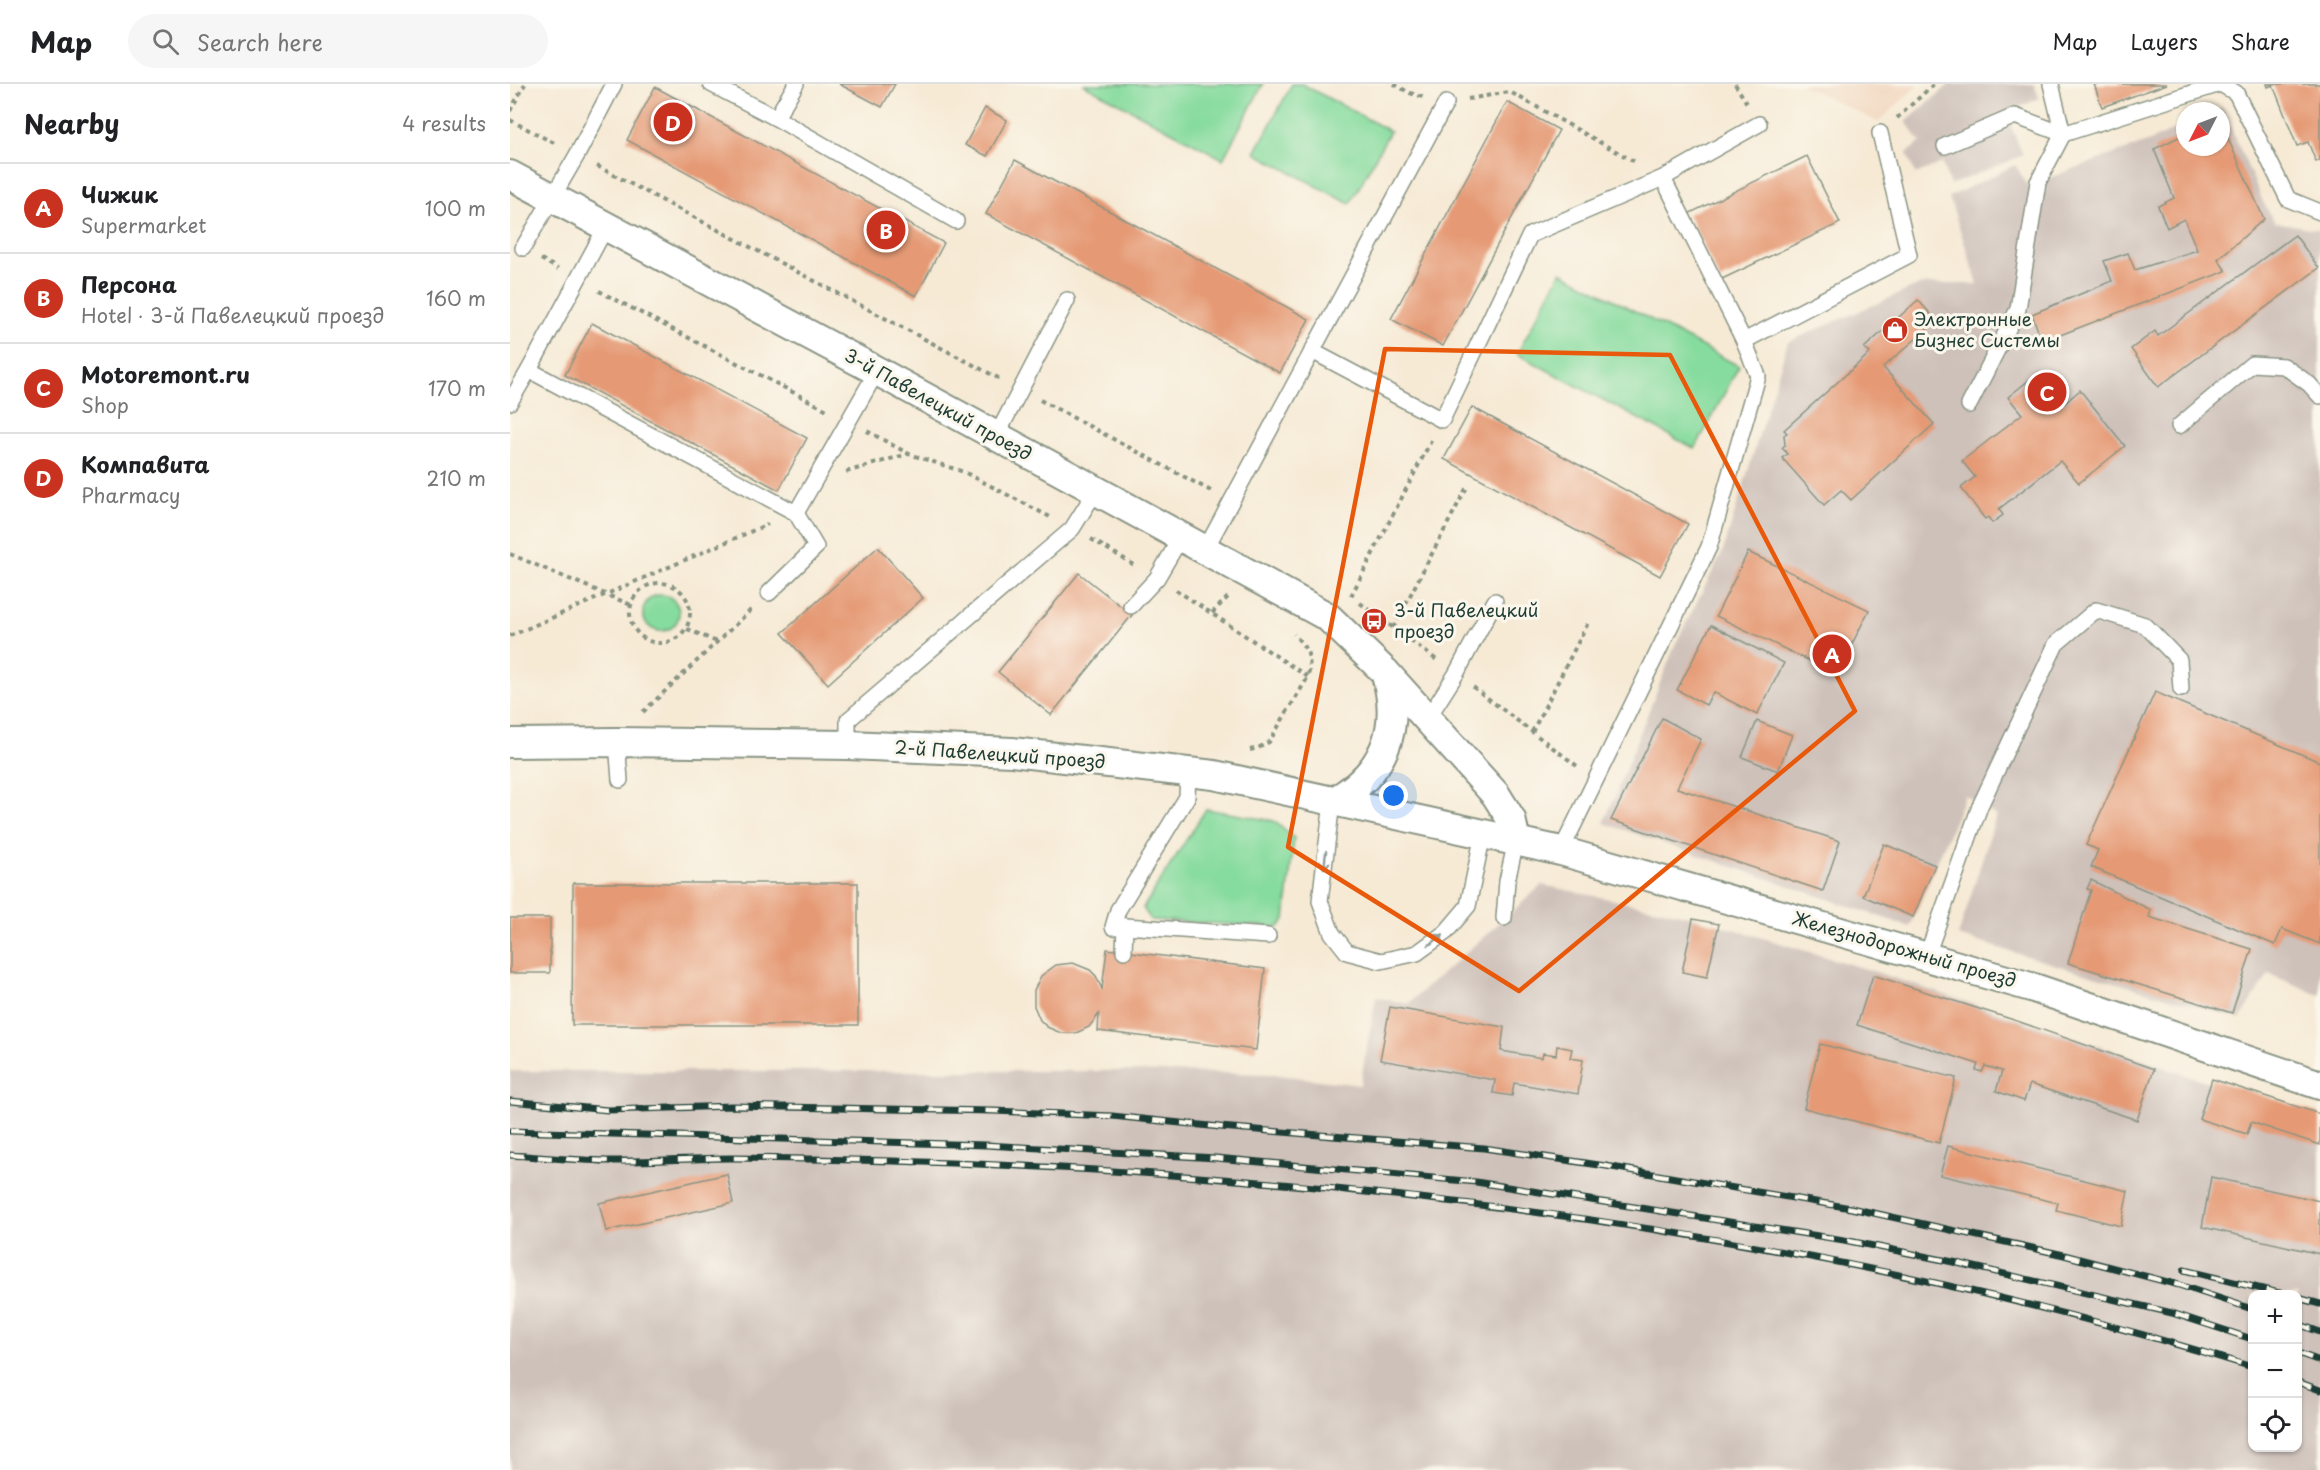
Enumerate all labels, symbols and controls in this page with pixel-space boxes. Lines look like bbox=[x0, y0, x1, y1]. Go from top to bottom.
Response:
search box bbox=[128, 14, 548, 68]
text: Map bbox=[30, 20, 92, 63]
icon: search bbox=[149, 25, 182, 58]
text: Search here bbox=[197, 25, 323, 58]
text: Map bbox=[2053, 25, 2097, 57]
text: Layers bbox=[2130, 25, 2198, 57]
text: Share bbox=[2231, 25, 2290, 57]
pin: D bbox=[654, 99, 692, 144]
north arrow bbox=[2176, 102, 2230, 156]
text: Nearby bbox=[24, 104, 119, 143]
text: 4 results bbox=[402, 108, 486, 138]
text: Чижик bbox=[81, 177, 158, 210]
text: A bbox=[36, 193, 51, 223]
text: 100 m bbox=[425, 193, 486, 223]
pin: B bbox=[866, 208, 905, 252]
text: Supermarket bbox=[81, 210, 207, 240]
text: Персона bbox=[81, 267, 177, 300]
text: B bbox=[37, 283, 50, 313]
text: 160 m bbox=[426, 283, 486, 313]
text: Hotel · 3-й Павелецкий проезд bbox=[81, 300, 384, 330]
place label: Электронные Бизнес Системы bbox=[1914, 305, 2060, 353]
shop icon: Электронные Бизнес Системы bbox=[1880, 315, 1910, 345]
street label: 3-й Павелецкий проезд bbox=[840, 341, 1037, 467]
text: Motoremont.ru bbox=[81, 357, 250, 390]
pin: C bbox=[2028, 370, 2066, 414]
text: C bbox=[36, 373, 51, 403]
text: 170 m bbox=[428, 373, 486, 403]
text: Shop bbox=[81, 390, 129, 420]
text: Компавита bbox=[81, 447, 209, 480]
text: D bbox=[36, 463, 51, 493]
text: 210 m bbox=[427, 463, 486, 493]
text: Pharmacy bbox=[81, 480, 181, 510]
place label: 3-й Павелецкий проезд bbox=[1394, 596, 1538, 644]
bus stop icon: 3-й Павелецкий проезд bbox=[1359, 606, 1389, 636]
pin: A bbox=[1812, 632, 1852, 676]
street label: 2-й Павелецкий проезд bbox=[894, 733, 1106, 774]
your location bbox=[1379, 781, 1408, 810]
one-way arrow bbox=[1319, 850, 1330, 869]
street label: Железнодорожный проезд bbox=[1789, 904, 2020, 993]
one-way arrow bbox=[1427, 934, 1443, 946]
map controls bbox=[2248, 1290, 2302, 1452]
button: + bbox=[2248, 1290, 2302, 1344]
button: − bbox=[2248, 1344, 2302, 1398]
button: locate bbox=[2248, 1398, 2302, 1452]

